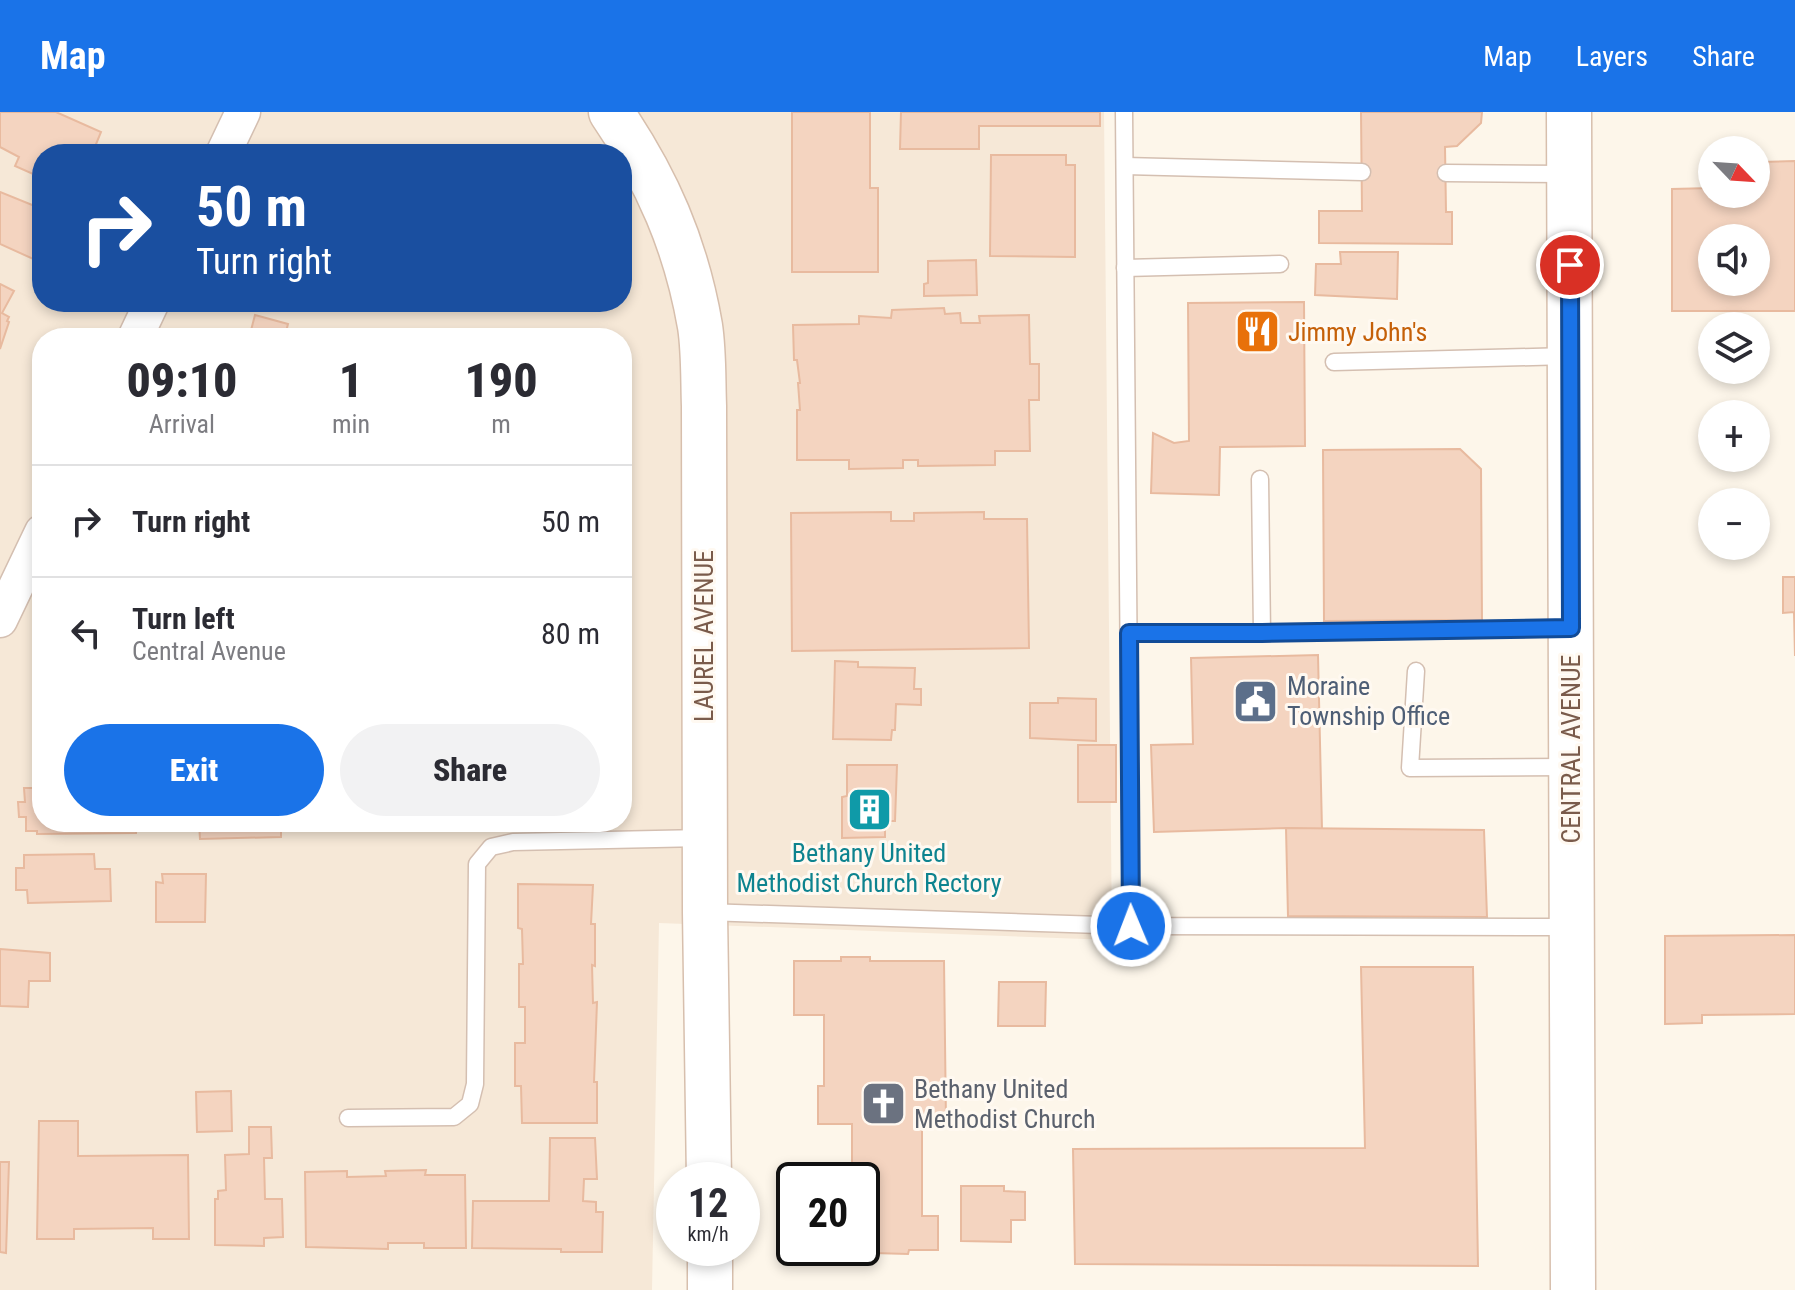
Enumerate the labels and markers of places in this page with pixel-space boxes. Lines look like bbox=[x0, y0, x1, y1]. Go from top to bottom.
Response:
pin bbox=[1536, 231, 1604, 299]
restaurant icon: Jimmy John's bbox=[1233, 308, 1281, 356]
place label: Jimmy John's bbox=[1288, 317, 1427, 347]
place label: Moraine Township Office bbox=[1287, 671, 1450, 731]
public building icon: Moraine Township Office bbox=[1232, 677, 1280, 725]
building icon: Bethany United Methodist Church Rectory bbox=[845, 786, 893, 834]
place label: Bethany United Methodist Church Rectory bbox=[736, 838, 1002, 898]
place label: Bethany United Methodist Church bbox=[914, 1074, 1096, 1134]
church icon: Bethany United Methodist Church bbox=[859, 1080, 907, 1128]

